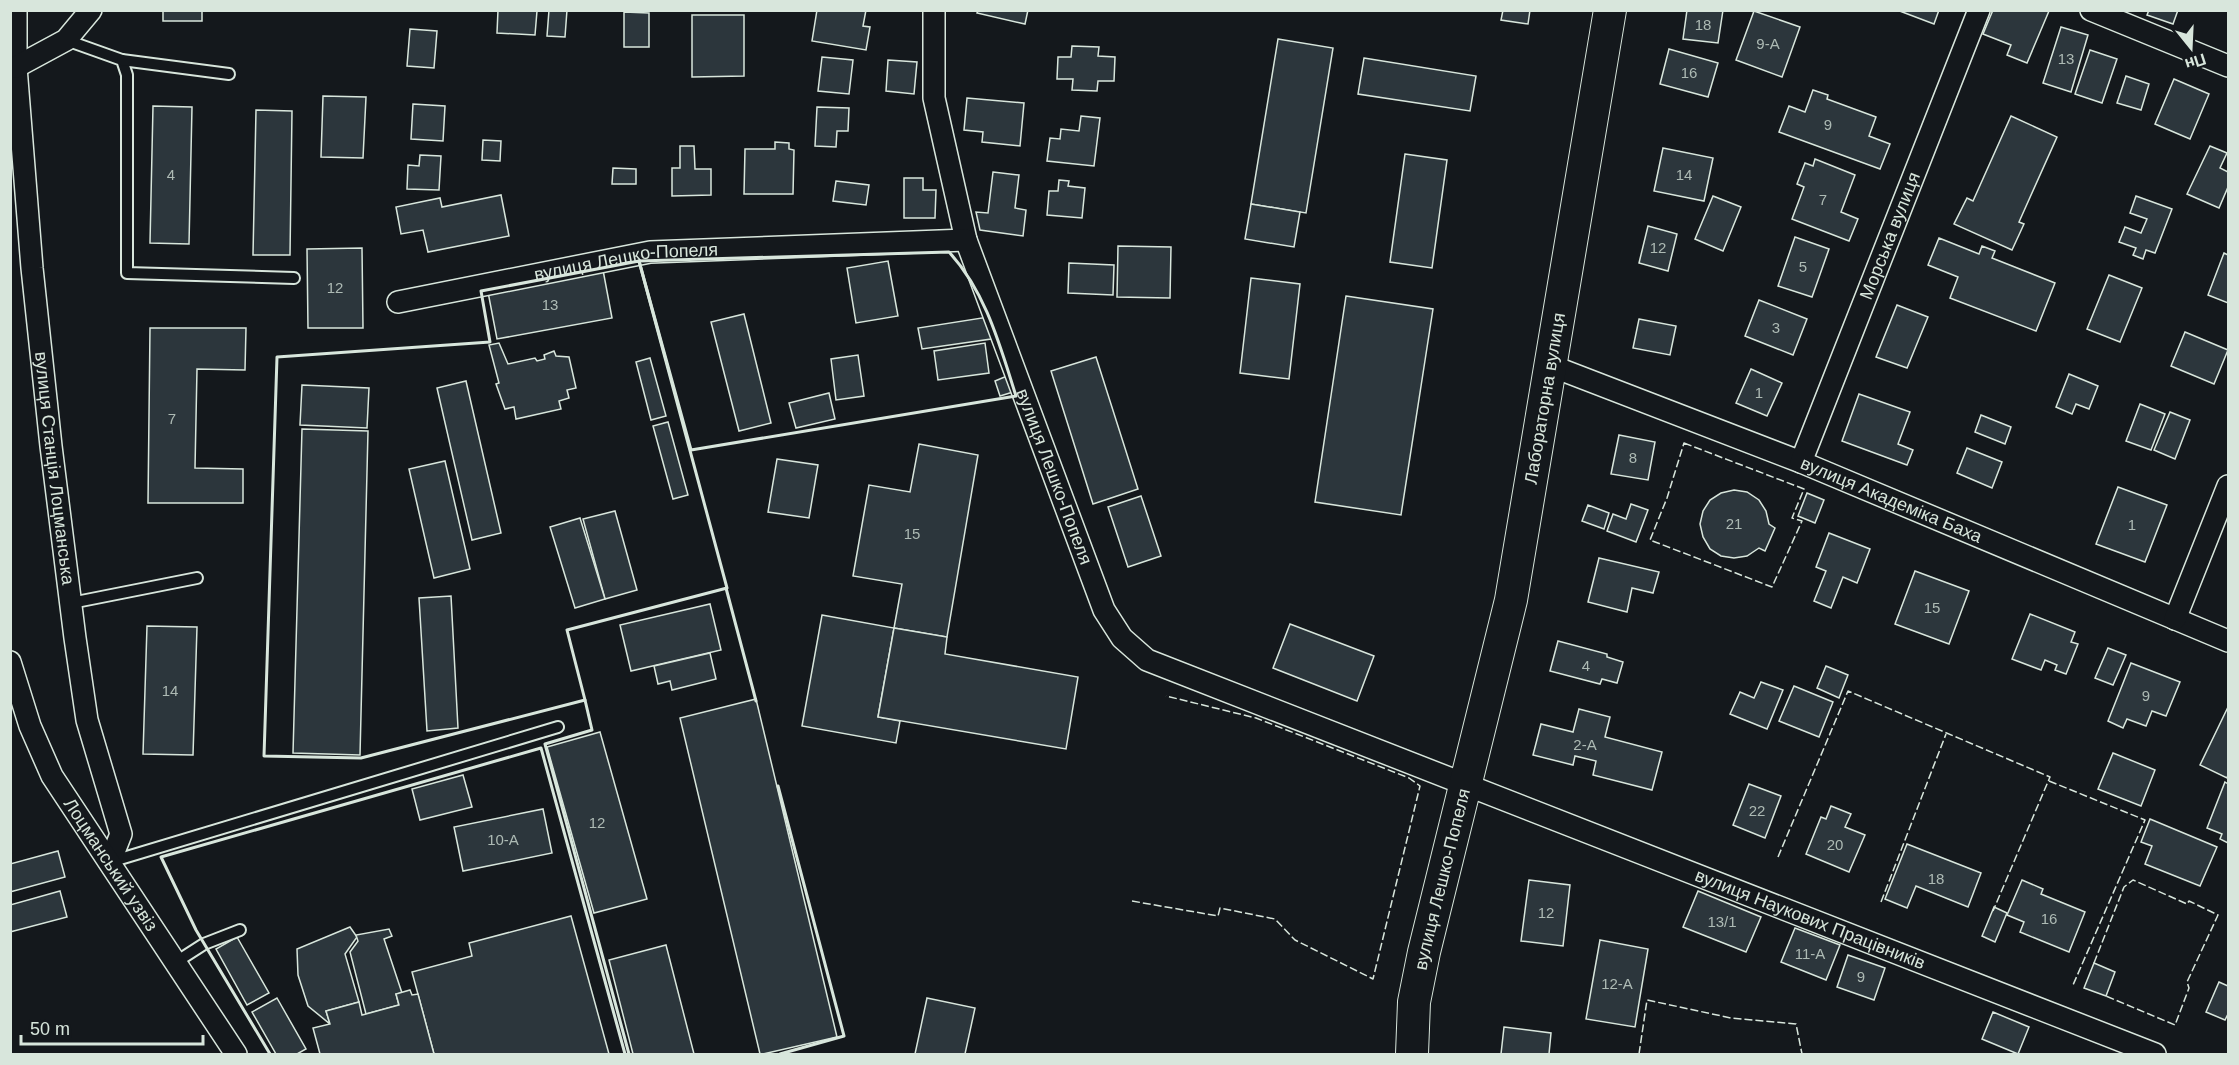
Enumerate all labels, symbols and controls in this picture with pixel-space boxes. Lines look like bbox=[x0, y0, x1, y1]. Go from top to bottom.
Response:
house number: 18 bbox=[1695, 16, 1711, 33]
north arrow bbox=[2161, 18, 2221, 78]
house number: 9-А bbox=[1756, 35, 1780, 52]
house number: 13 bbox=[2058, 50, 2074, 67]
text: Пн bbox=[2183, 50, 2208, 73]
house number: 16 bbox=[1681, 64, 1697, 81]
house number: 9 bbox=[1824, 116, 1832, 133]
house number: 4 bbox=[167, 166, 175, 183]
house number: 14 bbox=[1676, 166, 1692, 183]
street label: Морська вулиця bbox=[1856, 169, 1924, 303]
house number: 7 bbox=[1819, 191, 1827, 208]
street label: вулиця Лешко-Попеля bbox=[532, 239, 719, 285]
house number: 12 bbox=[1650, 239, 1666, 256]
house number: 5 bbox=[1799, 258, 1807, 275]
house number: 12 bbox=[327, 279, 343, 296]
house number: 13 bbox=[542, 296, 558, 313]
street label: Лабораторна вулиця bbox=[1521, 311, 1569, 486]
house number: 3 bbox=[1772, 319, 1780, 336]
street label: вулиця Станція Лоцманська bbox=[31, 350, 78, 587]
house number: 1 bbox=[1755, 384, 1763, 401]
street label: вулиця Лешко-Попеля bbox=[1012, 386, 1096, 567]
house number: 7 bbox=[168, 410, 176, 427]
house number: 8 bbox=[1629, 449, 1637, 466]
street label: вулиця Академіка Баха bbox=[1798, 453, 1986, 547]
house number: 21 bbox=[1726, 515, 1742, 532]
house number: 1 bbox=[2128, 516, 2136, 533]
house number: 15 bbox=[904, 525, 920, 542]
house number: 15 bbox=[1924, 599, 1940, 616]
house number: 4 bbox=[1582, 657, 1590, 674]
house number: 14 bbox=[162, 682, 178, 699]
house number: 9 bbox=[2142, 687, 2150, 704]
house number: 2-А bbox=[1573, 736, 1597, 753]
street label: вулиця Лешко-Попеля bbox=[1411, 786, 1474, 972]
street label: Лоцманський узвіз bbox=[60, 795, 162, 935]
house number: 22 bbox=[1749, 802, 1765, 819]
house number: 12 bbox=[589, 814, 605, 831]
house number: 10-А bbox=[487, 831, 519, 848]
house number: 20 bbox=[1827, 836, 1843, 853]
street label: вулиця Наукових Працівників bbox=[1692, 865, 1928, 973]
house number: 18 bbox=[1928, 870, 1944, 887]
house number: 12 bbox=[1538, 904, 1554, 921]
house number: 16 bbox=[2041, 910, 2057, 927]
house number: 13/1 bbox=[1707, 913, 1737, 930]
house number: 11-А bbox=[1795, 945, 1825, 962]
house number: 9 bbox=[1857, 968, 1865, 985]
house number: 12-А bbox=[1601, 975, 1633, 992]
scale bar bbox=[21, 1008, 202, 1046]
text: 50 m bbox=[30, 1019, 70, 1039]

